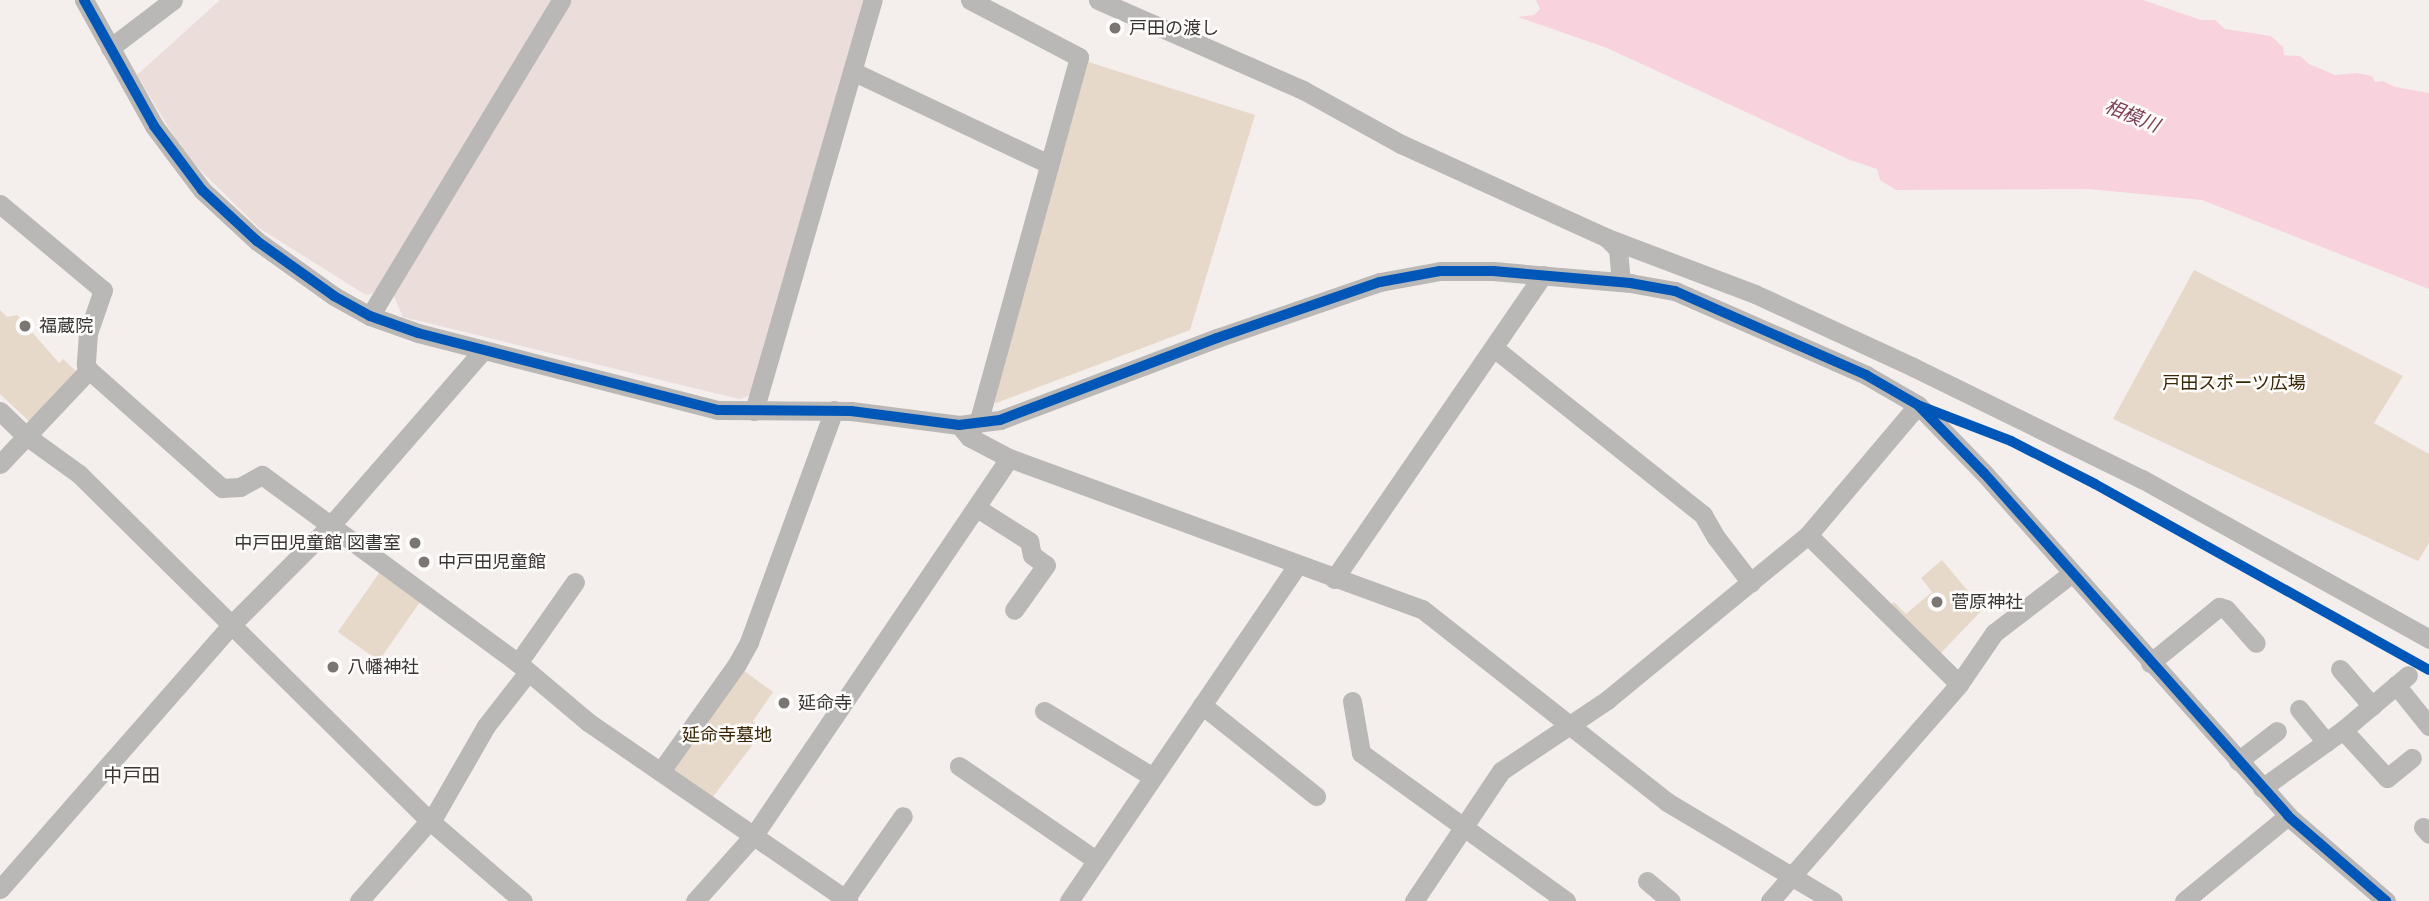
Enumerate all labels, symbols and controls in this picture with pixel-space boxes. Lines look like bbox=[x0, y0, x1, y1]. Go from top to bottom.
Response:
place label: 戸田の渡し bbox=[1129, 17, 1219, 39]
marker: 戸田の渡し bbox=[1107, 20, 1123, 36]
water label: 相模川 bbox=[2101, 95, 2163, 137]
place label: 福蔵院 bbox=[39, 315, 93, 337]
marker: 福蔵院 bbox=[17, 318, 33, 334]
park label: 戸田スポーツ広場 bbox=[2162, 372, 2306, 394]
place label: 中戸田児童館 図書室 bbox=[234, 532, 401, 554]
marker: 中戸田児童館 図書室 bbox=[407, 535, 423, 551]
place label: 中戸田児童館 bbox=[438, 551, 546, 573]
marker: 中戸田児童館 bbox=[416, 554, 432, 570]
place label: 菅原神社 bbox=[1951, 591, 2023, 613]
marker: 菅原神社 bbox=[1929, 594, 1945, 610]
place label: 八幡神社 bbox=[347, 656, 419, 678]
marker: 八幡神社 bbox=[325, 659, 341, 675]
place label: 延命寺 bbox=[798, 692, 852, 714]
marker: 延命寺 bbox=[776, 695, 792, 711]
park label: 延命寺墓地 bbox=[682, 724, 772, 746]
district label: 中戸田 bbox=[104, 765, 160, 787]

